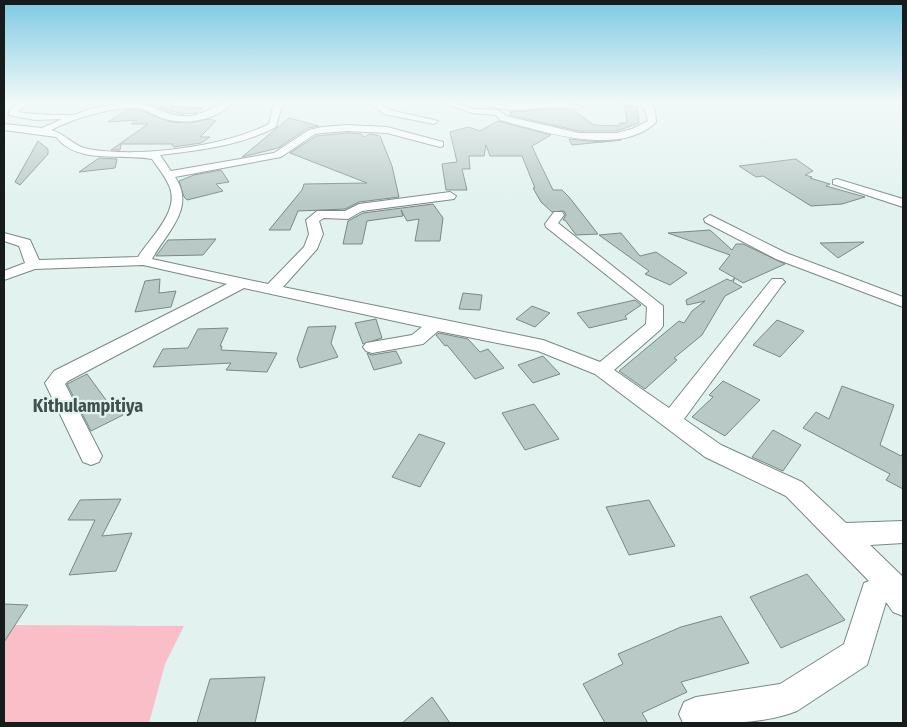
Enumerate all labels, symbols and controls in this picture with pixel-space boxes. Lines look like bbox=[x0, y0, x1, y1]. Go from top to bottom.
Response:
district label: Kithulampitiya bbox=[33, 395, 143, 417]

